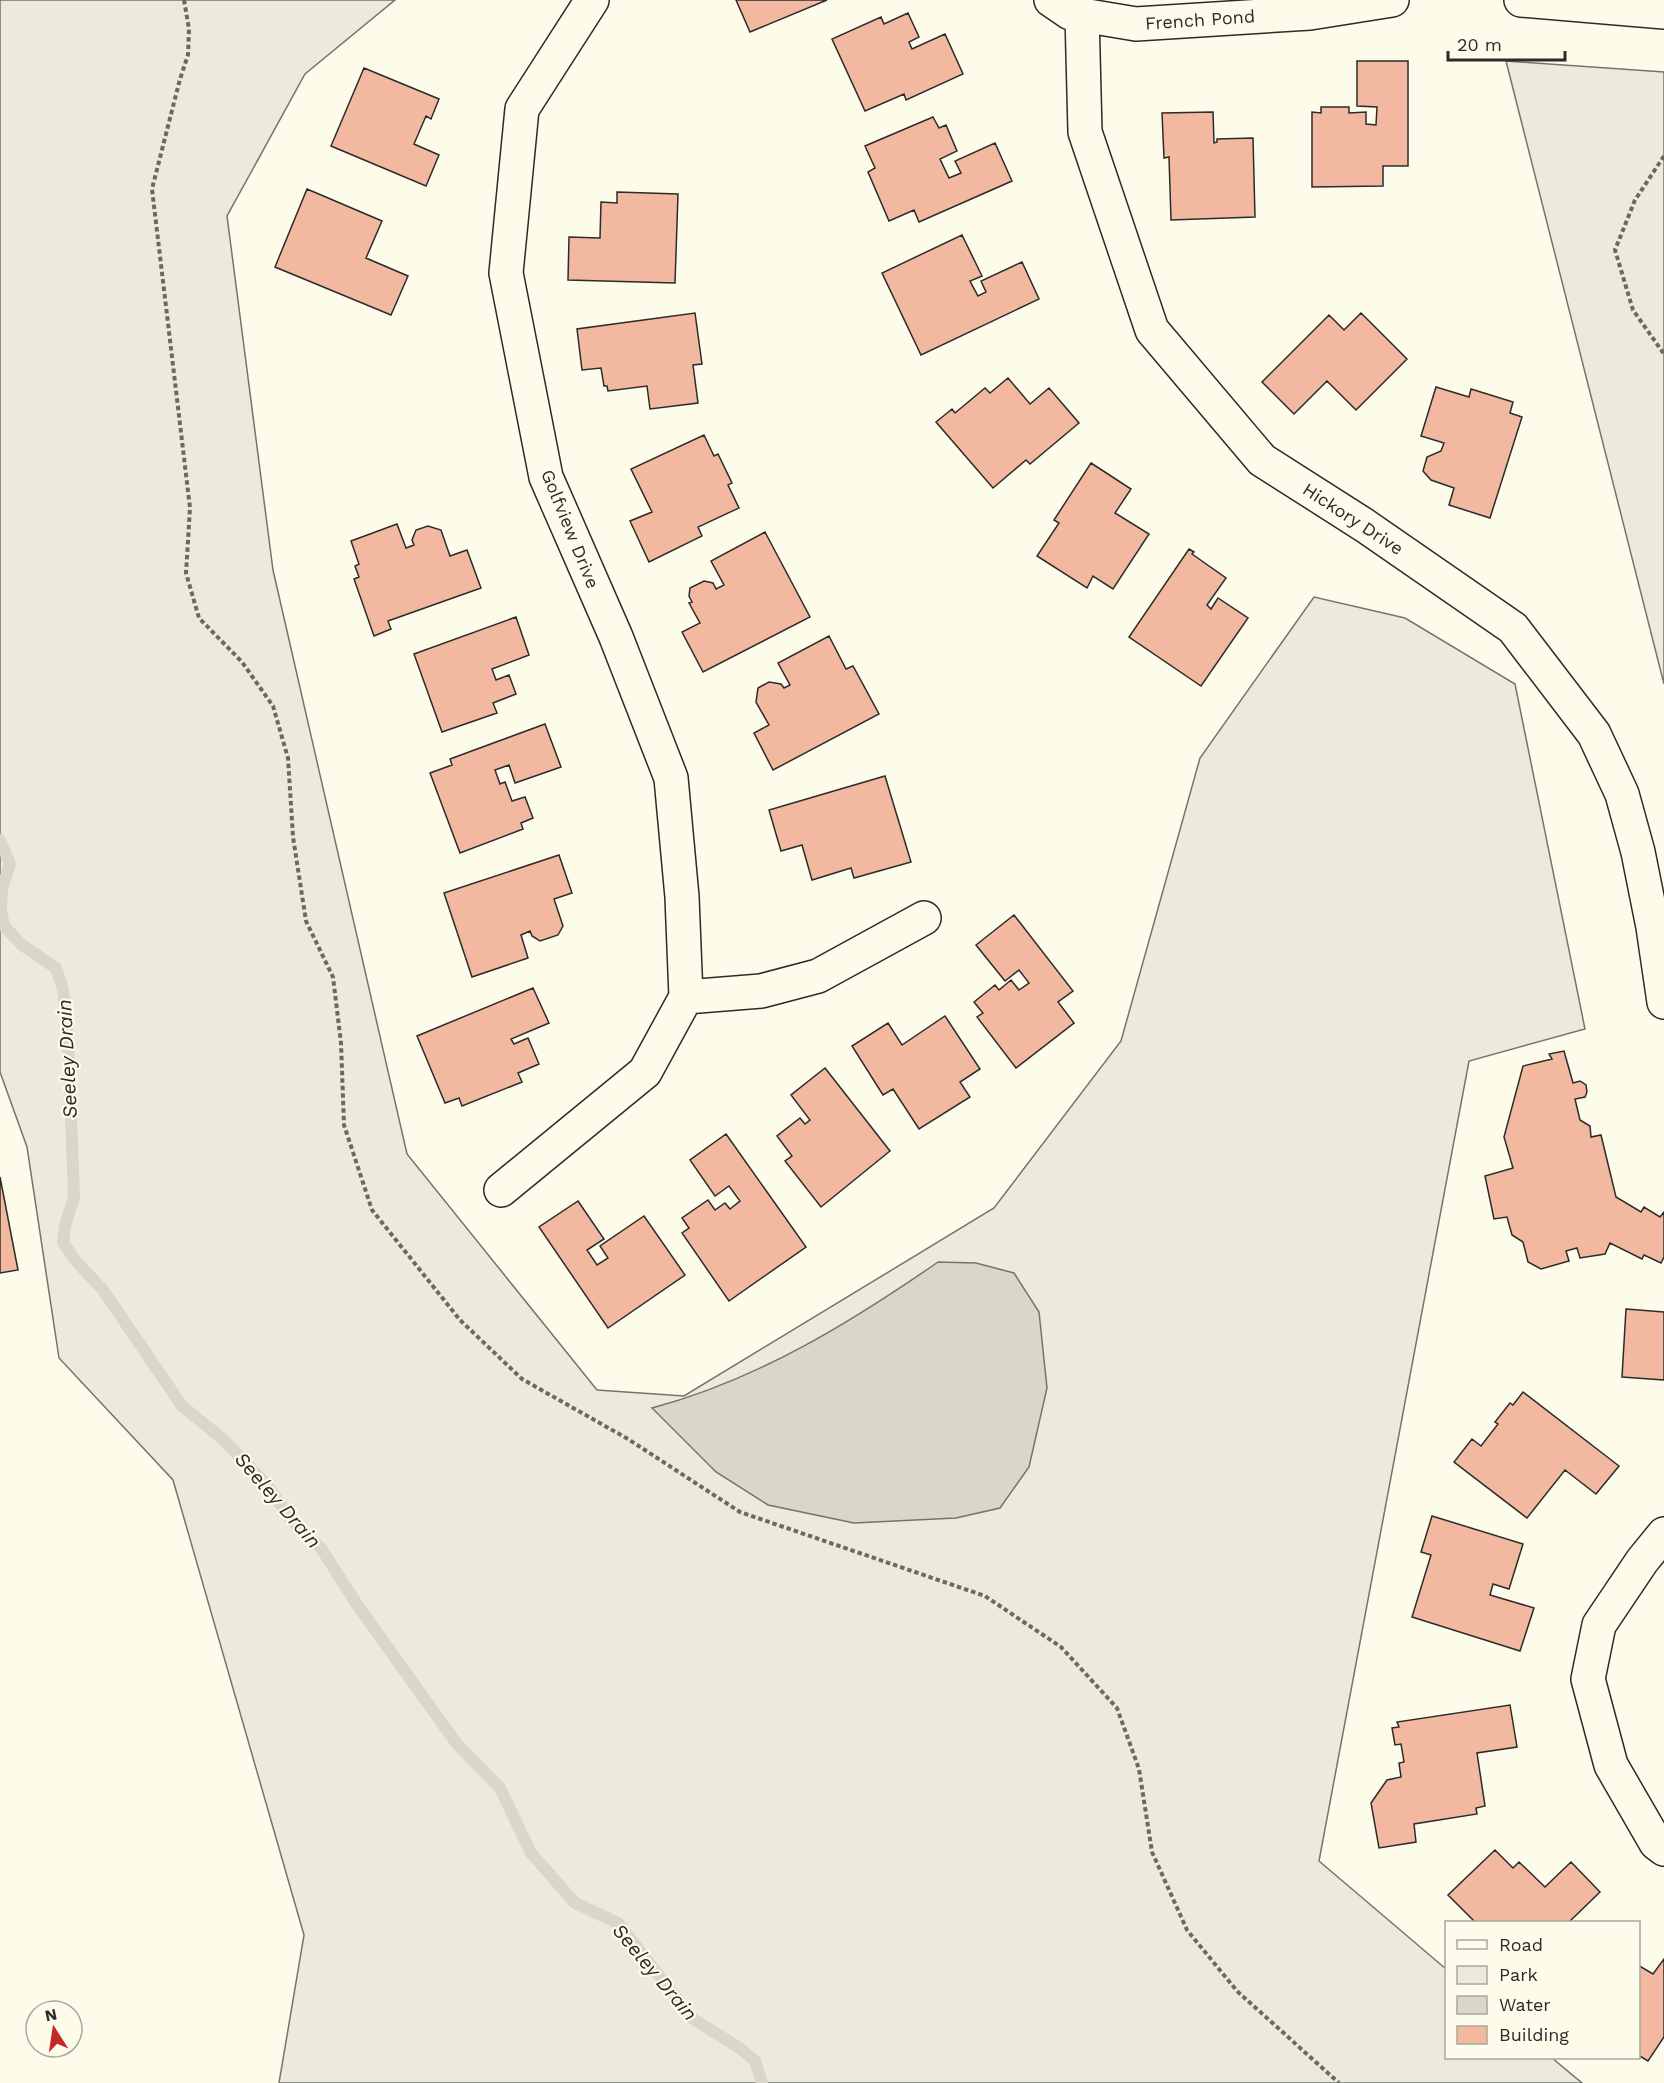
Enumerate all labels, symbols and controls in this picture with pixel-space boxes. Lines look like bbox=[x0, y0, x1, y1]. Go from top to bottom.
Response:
street label: French Pond bbox=[1144, 5, 1256, 34]
scale bar bbox=[1448, 24, 1565, 62]
text: 20 m bbox=[1457, 34, 1502, 55]
street label: Golfview Drive bbox=[537, 466, 604, 591]
street label: Hickory Drive bbox=[1299, 478, 1408, 559]
water label: Seeley Drain bbox=[52, 999, 82, 1119]
water label: Seeley Drain bbox=[230, 1447, 326, 1553]
water label: Seeley Drain bbox=[607, 1918, 703, 2026]
legend bbox=[1445, 1921, 1640, 2059]
text: Road bbox=[1499, 1934, 1543, 1955]
text: Park bbox=[1499, 1964, 1538, 1985]
text: Water bbox=[1499, 1994, 1551, 2015]
north arrow bbox=[24, 1999, 84, 2059]
text: N bbox=[43, 2004, 59, 2025]
text: Building bbox=[1499, 2024, 1569, 2045]

